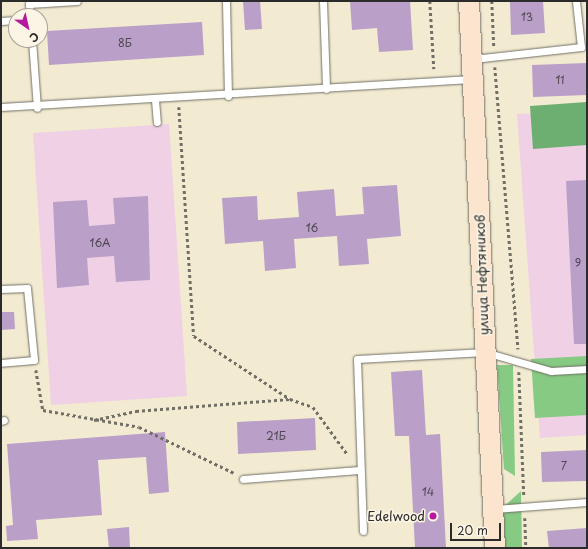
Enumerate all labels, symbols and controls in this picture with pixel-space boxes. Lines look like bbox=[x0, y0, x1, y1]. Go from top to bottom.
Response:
north arrow bbox=[8, 8, 48, 48]
house number: 13 bbox=[521, 10, 533, 24]
text: С bbox=[26, 28, 43, 47]
house number: 8Б bbox=[118, 36, 132, 50]
house number: 11 bbox=[555, 73, 565, 87]
street label: улица Нефтяников bbox=[472, 214, 492, 336]
house number: 16 bbox=[306, 221, 318, 235]
house number: 16А bbox=[89, 236, 111, 250]
house number: 9 bbox=[575, 256, 581, 270]
house number: 21Б bbox=[266, 429, 286, 443]
house number: 7 bbox=[561, 459, 567, 473]
house number: 14 bbox=[422, 485, 434, 499]
place label: Edelwood bbox=[367, 508, 425, 524]
marker: Edelwood bbox=[428, 511, 438, 521]
scale bar bbox=[452, 515, 503, 541]
text: 20 m bbox=[457, 521, 488, 539]

